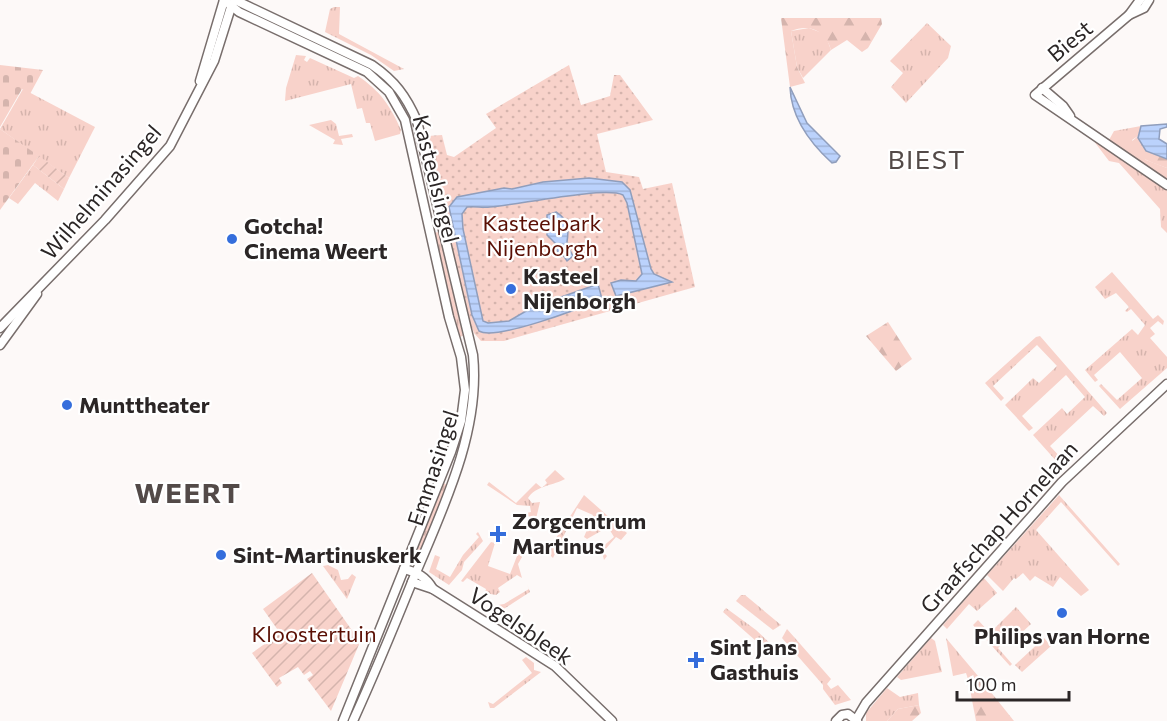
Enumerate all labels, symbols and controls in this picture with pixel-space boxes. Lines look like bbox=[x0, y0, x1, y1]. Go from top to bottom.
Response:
street label: Biest bbox=[1042, 14, 1098, 67]
street label: Kasteelsingel bbox=[408, 112, 465, 246]
street label: Wilhelminasingel bbox=[35, 119, 166, 265]
district label: BIEST bbox=[888, 143, 966, 174]
park label: Kasteelpark Nijenborgh bbox=[482, 209, 602, 261]
place label: Gotcha! Cinema Weert bbox=[244, 212, 388, 264]
marker: Gotcha! Cinema Weert bbox=[225, 232, 239, 246]
place label: Kasteel Nijenborgh bbox=[523, 262, 636, 314]
marker: Kasteel Nijenborgh bbox=[504, 282, 518, 296]
place label: Munttheater bbox=[79, 391, 210, 418]
marker: Munttheater bbox=[60, 398, 74, 412]
street label: Emmasingel bbox=[401, 407, 464, 529]
street label: Graafschap Hornelaan bbox=[914, 435, 1083, 618]
district label: WEERT bbox=[134, 475, 242, 509]
place label: Zorgcentrum Martinus bbox=[512, 507, 646, 559]
marker: Zorgcentrum Martinus bbox=[489, 525, 507, 543]
place label: Sint-Martinuskerk bbox=[233, 541, 422, 568]
marker: Sint-Martinuskerk bbox=[214, 548, 228, 562]
street label: Vogelsbleek bbox=[464, 581, 578, 670]
marker: Philips van Horne bbox=[1055, 606, 1069, 620]
park label: Kloostertuin bbox=[251, 620, 377, 647]
place label: Philips van Horne bbox=[974, 622, 1150, 649]
place label: Sint Jans Gasthuis bbox=[710, 633, 799, 685]
marker: Sint Jans Gasthuis bbox=[687, 651, 705, 669]
scale bar bbox=[957, 664, 1070, 702]
text: 100 m bbox=[966, 673, 1016, 695]

